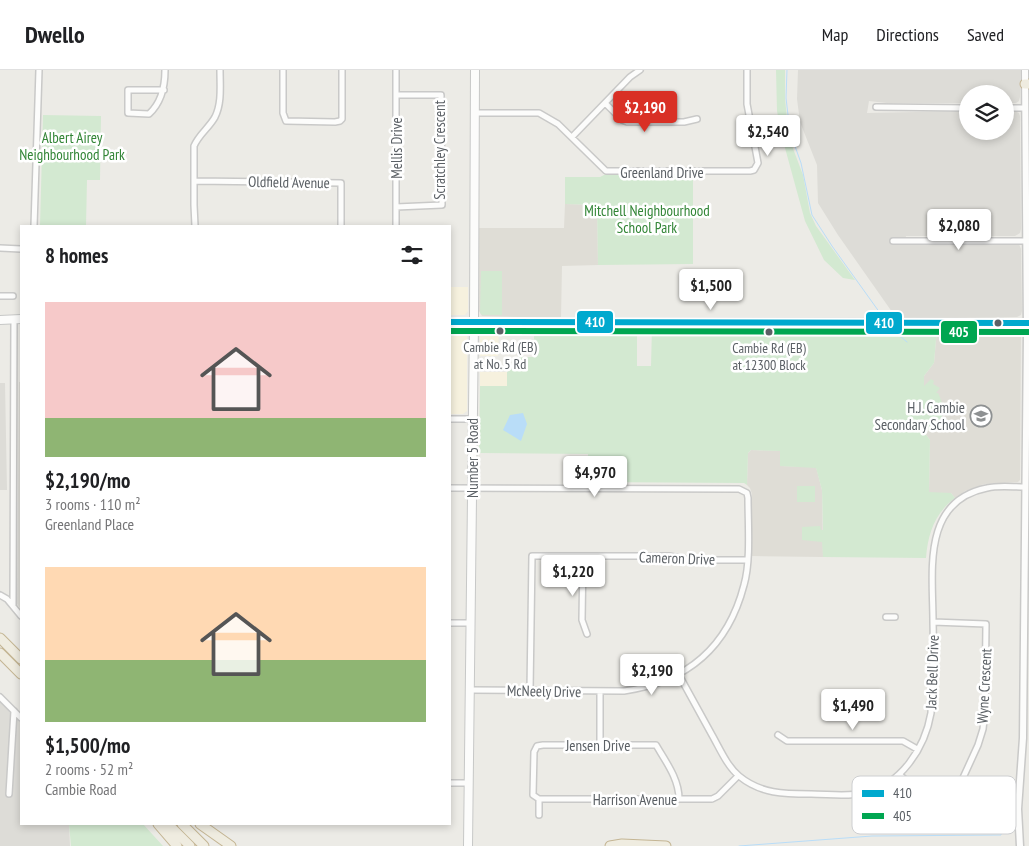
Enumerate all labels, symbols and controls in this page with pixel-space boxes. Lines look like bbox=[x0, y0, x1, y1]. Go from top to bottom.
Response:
text: Dwello bbox=[25, 19, 85, 50]
text: Map bbox=[822, 23, 848, 46]
text: Directions bbox=[876, 23, 939, 46]
text: Saved bbox=[967, 23, 1004, 46]
map controls bbox=[959, 85, 1014, 140]
button: layers bbox=[959, 85, 1014, 140]
pin: $2,190 bbox=[604, 90, 686, 133]
text: $2,190 bbox=[624, 97, 666, 117]
street label: Scratchley Crescent bbox=[430, 100, 449, 200]
pin: $2,540 bbox=[727, 114, 809, 157]
street label: Mellis Drive bbox=[387, 117, 406, 179]
text: $2,540 bbox=[747, 121, 789, 141]
park label: Albert Airey Neighbourhood Park bbox=[19, 128, 125, 164]
street label: Greenland Drive bbox=[620, 163, 704, 182]
street label: Oldfield Avenue bbox=[248, 172, 330, 192]
park label: Mitchell Neighbourhood School Park bbox=[584, 201, 710, 237]
pin: $2,080 bbox=[918, 208, 1000, 251]
text: $2,080 bbox=[938, 215, 980, 235]
icon: filters bbox=[398, 241, 426, 269]
text: 8 homes bbox=[45, 242, 108, 269]
pin: $1,500 bbox=[670, 268, 752, 311]
text: $1,500 bbox=[690, 275, 732, 295]
line badge: 410 bbox=[576, 310, 614, 334]
line badge: 410 bbox=[865, 311, 903, 335]
text: 410 bbox=[585, 313, 605, 331]
text: 410 bbox=[874, 314, 894, 332]
unlabelled marker bbox=[993, 318, 1003, 328]
line badge: 405 bbox=[940, 320, 978, 344]
text: 405 bbox=[949, 323, 969, 341]
marker: Cambie Rd (EB) at No. 5 Rd bbox=[495, 326, 505, 336]
marker: Cambie Rd (EB) at 12300 Block bbox=[764, 327, 774, 337]
icon: home bbox=[191, 334, 281, 424]
place label: Cambie Rd (EB) at No. 5 Rd bbox=[463, 338, 538, 373]
place label: Cambie Rd (EB) at 12300 Block bbox=[732, 339, 807, 374]
place label: H.J. Cambie Secondary School bbox=[875, 398, 966, 434]
school or university icon: H.J. Cambie Secondary School bbox=[969, 404, 993, 428]
street label: Number 5 Road bbox=[463, 418, 482, 498]
pin: $4,970 bbox=[554, 456, 636, 498]
text: $4,970 bbox=[574, 462, 616, 482]
text: $2,190/mo bbox=[45, 467, 130, 494]
text: 3 rooms · 110 m² bbox=[45, 494, 141, 514]
text: Greenland Place bbox=[45, 514, 134, 534]
street label: Cameron Drive bbox=[639, 547, 715, 569]
pin: $1,220 bbox=[532, 554, 614, 597]
text: $1,220 bbox=[552, 561, 594, 581]
icon: home bbox=[191, 599, 281, 689]
street label: Jack Bell Drive bbox=[921, 635, 943, 710]
street label: Wyne Crescent bbox=[973, 648, 995, 724]
pin: $2,190 bbox=[611, 654, 693, 696]
text: $2,190 bbox=[631, 660, 673, 680]
street label: McNeely Drive bbox=[507, 681, 581, 701]
pin: $1,490 bbox=[812, 688, 894, 731]
text: $1,490 bbox=[832, 695, 874, 715]
text: $1,500/mo bbox=[45, 732, 130, 759]
street label: Jensen Drive bbox=[565, 736, 630, 755]
text: 2 rooms · 52 m² bbox=[45, 759, 133, 779]
legend bbox=[852, 776, 1016, 834]
text: Cambie Road bbox=[45, 779, 117, 799]
text: 410 bbox=[893, 784, 912, 802]
street label: Harrison Avenue bbox=[593, 790, 677, 809]
text: 405 bbox=[893, 807, 912, 825]

